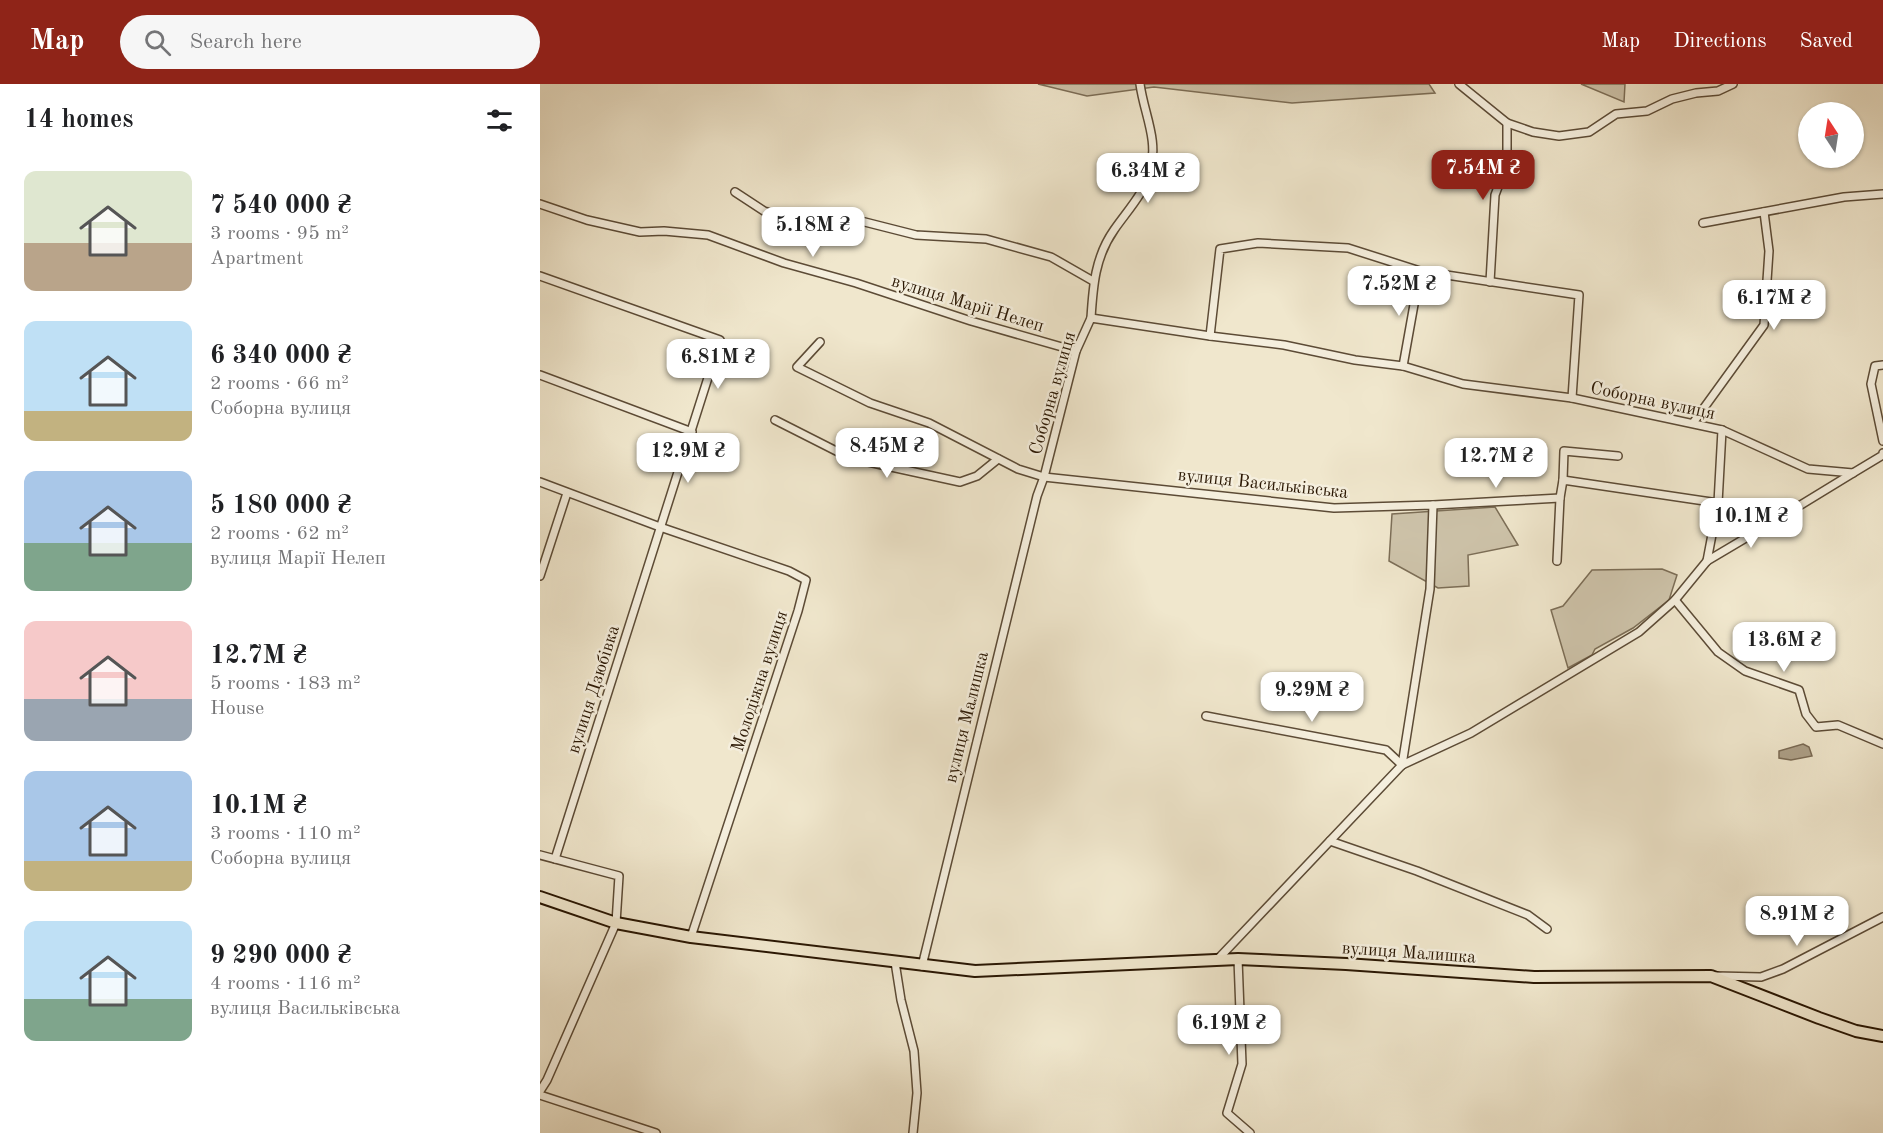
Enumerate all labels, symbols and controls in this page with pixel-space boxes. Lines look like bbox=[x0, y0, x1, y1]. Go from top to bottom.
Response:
search box bbox=[120, 15, 540, 69]
icon: search bbox=[141, 26, 174, 59]
text: Map bbox=[30, 28, 84, 56]
text: Search here bbox=[189, 31, 302, 53]
text: Map bbox=[1601, 31, 1640, 52]
text: Directions bbox=[1673, 31, 1767, 52]
text: Saved bbox=[1800, 31, 1853, 52]
north arrow bbox=[1798, 102, 1864, 168]
map controls bbox=[1798, 102, 1864, 168]
icon: filters bbox=[483, 104, 516, 137]
text: 14 homes bbox=[24, 107, 133, 133]
pin: 7.54M ₴ bbox=[1428, 150, 1538, 201]
pin: 6.34M ₴ bbox=[1093, 153, 1203, 204]
text: 7.54M ₴ bbox=[1446, 159, 1520, 179]
text: 6.34M ₴ bbox=[1111, 162, 1185, 182]
text: 7 540 000 ₴ bbox=[210, 193, 352, 219]
icon: home bbox=[72, 195, 144, 267]
pin: 5.18M ₴ bbox=[758, 207, 868, 258]
text: 5.18M ₴ bbox=[776, 216, 850, 236]
text: 3 rooms · 95 m² bbox=[210, 224, 349, 244]
text: Apartment bbox=[210, 249, 304, 269]
pin: 7.52M ₴ bbox=[1344, 266, 1454, 317]
street label: вулиця Марії Нелеп bbox=[889, 272, 1046, 336]
text: 7.52M ₴ bbox=[1362, 275, 1436, 295]
pin: 6.17M ₴ bbox=[1719, 280, 1829, 331]
text: 6.17M ₴ bbox=[1737, 289, 1811, 309]
street label: Соборна вулиця bbox=[1027, 330, 1079, 457]
pin: 6.81M ₴ bbox=[663, 339, 773, 390]
text: 6 340 000 ₴ bbox=[210, 343, 352, 369]
icon: home bbox=[72, 345, 144, 417]
text: 6.81M ₴ bbox=[681, 348, 755, 368]
text: 2 rooms · 66 m² bbox=[210, 374, 349, 394]
street label: Соборна вулиця bbox=[1589, 379, 1717, 423]
text: Соборна вулиця bbox=[210, 399, 351, 419]
pin: 8.45M ₴ bbox=[832, 428, 942, 479]
pin: 12.9M ₴ bbox=[633, 433, 743, 484]
text: 8.45M ₴ bbox=[850, 437, 924, 457]
pin: 12.7M ₴ bbox=[1441, 438, 1551, 489]
text: 12.9M ₴ bbox=[651, 442, 725, 462]
text: 12.7M ₴ bbox=[1459, 447, 1533, 467]
street label: вулиця Васильківська bbox=[1177, 466, 1349, 502]
text: 5 180 000 ₴ bbox=[210, 493, 352, 519]
icon: home bbox=[72, 495, 144, 567]
pin: 10.1M ₴ bbox=[1696, 498, 1806, 549]
text: 10.1M ₴ bbox=[1714, 507, 1788, 527]
text: 2 rooms · 62 m² bbox=[210, 524, 349, 544]
text: вулиця Марії Нелеп bbox=[210, 549, 386, 569]
street label: Молодіжна вулиця bbox=[729, 609, 791, 754]
pin: 13.6M ₴ bbox=[1729, 622, 1839, 673]
street label: вулиця Дзюбівка bbox=[565, 623, 623, 756]
text: 13.6M ₴ bbox=[1747, 631, 1821, 651]
text: 12.7M ₴ bbox=[210, 643, 307, 669]
icon: home bbox=[72, 645, 144, 717]
street label: вулиця Малишка bbox=[942, 650, 992, 785]
pin: 9.29M ₴ bbox=[1257, 672, 1367, 723]
text: 5 rooms · 183 m² bbox=[210, 674, 360, 694]
text: 9.29M ₴ bbox=[1275, 681, 1349, 701]
text: House bbox=[210, 699, 264, 719]
text: 10.1M ₴ bbox=[210, 793, 307, 819]
icon: home bbox=[72, 795, 144, 867]
text: 3 rooms · 110 m² bbox=[210, 824, 360, 844]
text: Соборна вулиця bbox=[210, 849, 351, 869]
pin: 8.91M ₴ bbox=[1742, 896, 1852, 947]
text: 8.91M ₴ bbox=[1760, 905, 1834, 925]
street label: вулиця Малишка bbox=[1341, 939, 1477, 967]
text: 9 290 000 ₴ bbox=[210, 943, 352, 969]
icon: home bbox=[72, 945, 144, 1017]
text: 4 rooms · 116 m² bbox=[210, 974, 360, 994]
text: вулиця Васильківська bbox=[210, 999, 400, 1019]
pin: 6.19M ₴ bbox=[1174, 1005, 1284, 1056]
text: 6.19M ₴ bbox=[1192, 1014, 1266, 1034]

